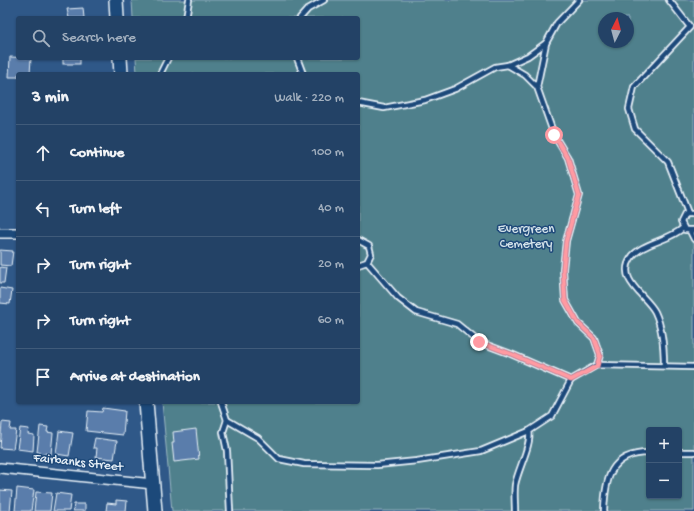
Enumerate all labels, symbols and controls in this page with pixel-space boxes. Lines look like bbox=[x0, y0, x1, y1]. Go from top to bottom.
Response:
north arrow bbox=[598, 12, 634, 48]
search box bbox=[16, 16, 360, 60]
icon: search bbox=[30, 27, 52, 49]
text: Search here bbox=[62, 29, 136, 47]
text: 3 min bbox=[32, 88, 69, 108]
text: Walk · 220 m bbox=[274, 91, 344, 106]
route start bbox=[545, 126, 563, 144]
icon: ahead bbox=[32, 142, 54, 164]
text: Continue bbox=[70, 144, 124, 162]
text: 100 m bbox=[312, 145, 344, 160]
icon: left bbox=[32, 198, 54, 220]
text: Turn left bbox=[70, 200, 121, 218]
text: 40 m bbox=[318, 201, 344, 216]
park label: Evergreen Cemetery bbox=[498, 222, 555, 252]
icon: right bbox=[32, 254, 54, 276]
text: Turn right bbox=[70, 256, 130, 274]
text: 20 m bbox=[318, 257, 344, 272]
icon: right bbox=[32, 310, 54, 332]
text: Turn right bbox=[70, 312, 130, 330]
text: 60 m bbox=[318, 313, 344, 328]
route end bbox=[470, 333, 488, 351]
icon: arrive bbox=[32, 366, 54, 388]
text: Arrive at destination bbox=[70, 368, 200, 386]
map controls bbox=[646, 427, 682, 499]
button: + bbox=[646, 427, 682, 463]
street label: Fairbanks Street bbox=[32, 451, 125, 475]
button: − bbox=[646, 463, 682, 499]

